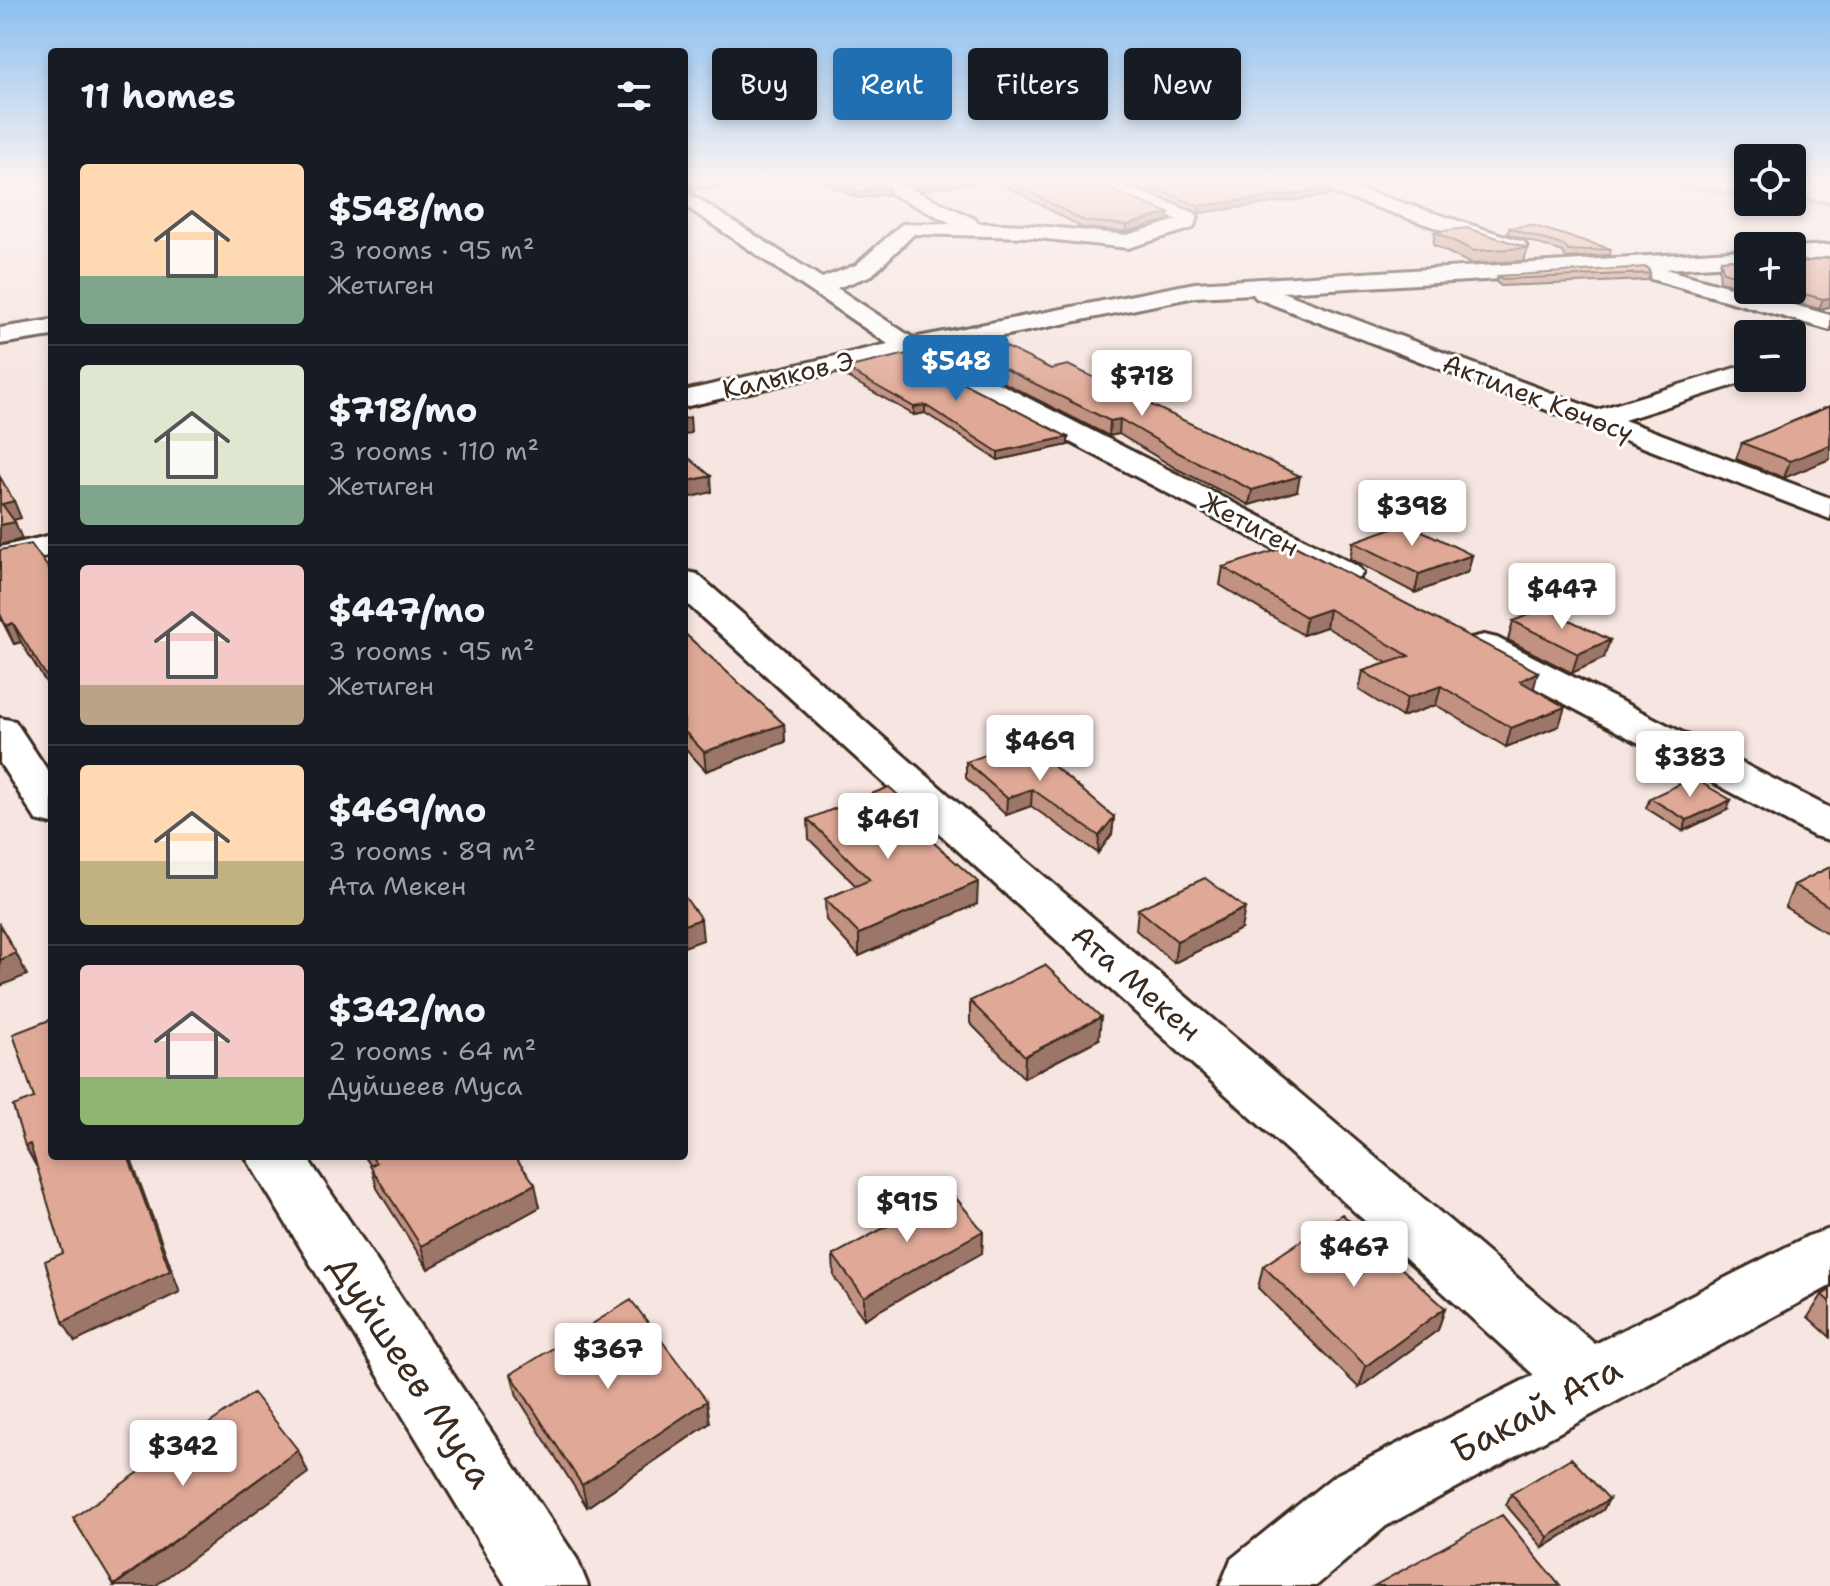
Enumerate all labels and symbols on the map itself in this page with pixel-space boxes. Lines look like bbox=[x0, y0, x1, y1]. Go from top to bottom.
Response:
pin: $548 bbox=[909, 335, 1003, 403]
street label: Калыков Э bbox=[719, 342, 858, 407]
street label: Актилек Көчөсү bbox=[1438, 345, 1638, 450]
pin: $718 bbox=[1095, 350, 1189, 418]
pin: $398 bbox=[1365, 480, 1459, 548]
street label: Жетиген bbox=[1195, 483, 1305, 564]
pin: $447 bbox=[1515, 563, 1609, 631]
pin: $469 bbox=[993, 715, 1087, 783]
pin: $383 bbox=[1643, 731, 1737, 799]
pin: $461 bbox=[841, 793, 935, 861]
street label: Ата Мекен bbox=[1063, 915, 1210, 1050]
pin: $915 bbox=[860, 1176, 954, 1244]
pin: $467 bbox=[1307, 1221, 1401, 1289]
street label: Дуйшеев Муса bbox=[318, 1245, 505, 1497]
pin: $367 bbox=[561, 1323, 655, 1391]
street label: Бакай Ата bbox=[1442, 1344, 1630, 1475]
pin: $342 bbox=[136, 1420, 230, 1488]

